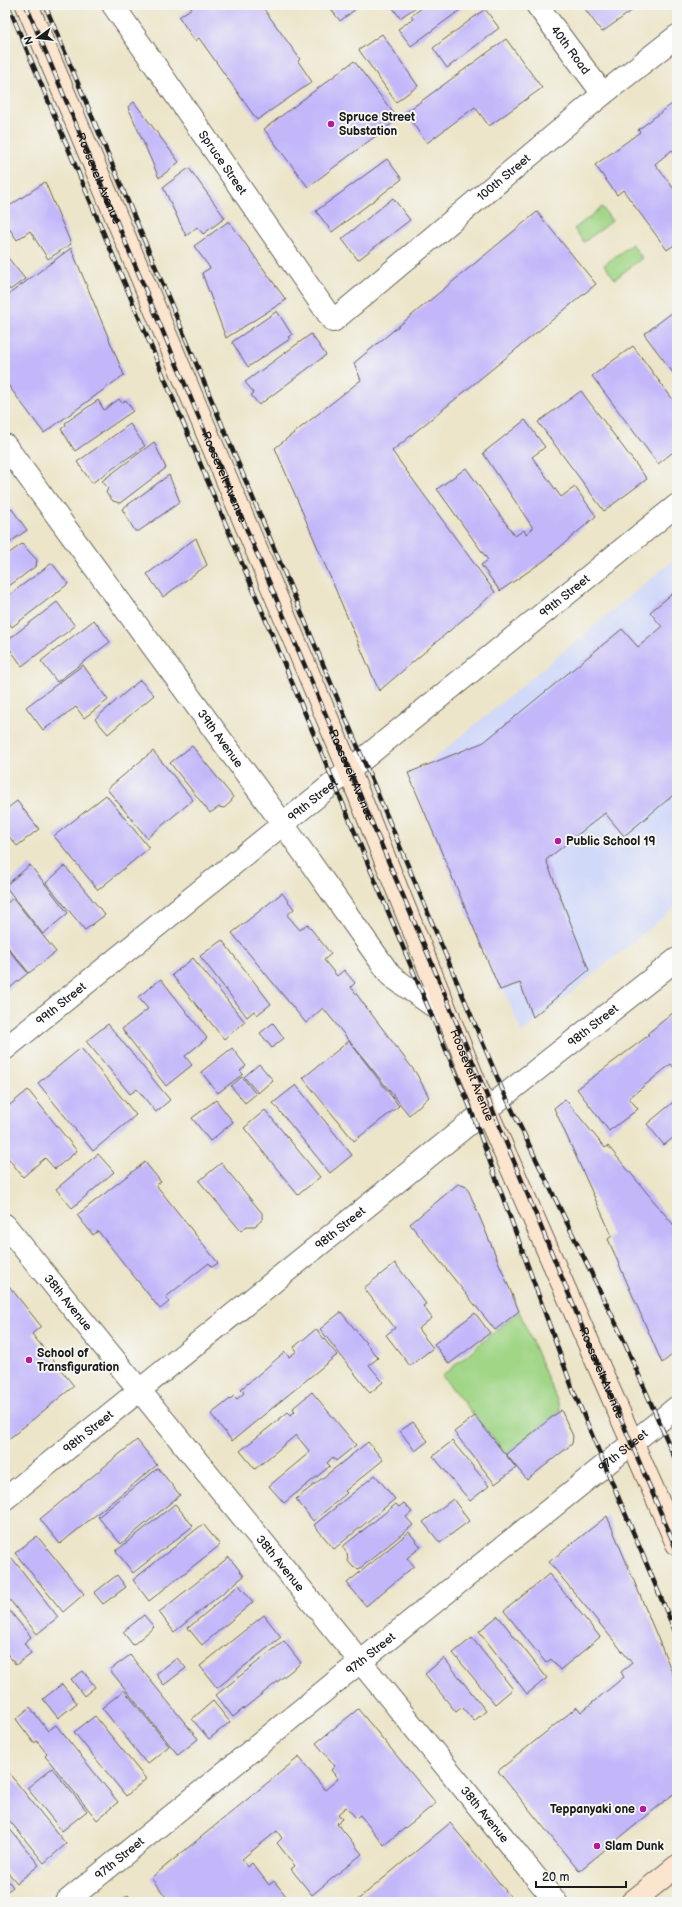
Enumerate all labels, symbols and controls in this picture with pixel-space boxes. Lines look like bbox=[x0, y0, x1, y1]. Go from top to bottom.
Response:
north arrow bbox=[18, 18, 58, 58]
street label: 40th Road bbox=[547, 23, 593, 77]
text: N bbox=[21, 35, 36, 46]
place label: Spruce Street Substation bbox=[339, 110, 415, 139]
marker: Spruce Street Substation bbox=[326, 119, 336, 129]
street label: Spruce Street bbox=[195, 128, 250, 198]
street label: Roosevelt Avenue bbox=[73, 130, 125, 226]
street label: 100th Street bbox=[474, 151, 534, 204]
street label: Roosevelt Avenue bbox=[198, 429, 250, 525]
street label: 99th Street bbox=[537, 571, 593, 621]
street label: 39th Avenue bbox=[194, 707, 247, 770]
street label: Roosevelt Avenue bbox=[325, 727, 378, 823]
street label: 99th Street bbox=[285, 775, 341, 825]
place label: Public School 19 bbox=[566, 834, 655, 849]
marker: Public School 19 bbox=[553, 836, 563, 846]
street label: 99th Street bbox=[33, 979, 89, 1028]
street label: 98th Street bbox=[565, 1001, 622, 1050]
street label: Roosevelt Avenue bbox=[447, 1027, 497, 1123]
street label: 98th Street bbox=[312, 1203, 369, 1253]
street label: 38th Avenue bbox=[41, 1271, 95, 1334]
street label: Roosevelt Avenue bbox=[576, 1325, 628, 1421]
place label: School of Transfiguration bbox=[37, 1346, 120, 1375]
marker: School of Transfiguration bbox=[24, 1355, 34, 1365]
street label: 98th Street bbox=[60, 1407, 117, 1456]
street label: 97th Street bbox=[595, 1426, 651, 1475]
street label: 38th Avenue bbox=[253, 1532, 308, 1594]
street label: 97th Street bbox=[343, 1629, 399, 1678]
street label: 38th Avenue bbox=[457, 1783, 512, 1846]
place label: Teppanyaki one bbox=[550, 1802, 635, 1817]
marker: Teppanyaki one bbox=[638, 1804, 648, 1814]
street label: 97th Street bbox=[92, 1834, 147, 1883]
place label: Slam Dunk bbox=[605, 1839, 664, 1854]
marker: Slam Dunk bbox=[592, 1841, 602, 1851]
scale bar bbox=[536, 1863, 626, 1889]
text: 20 m bbox=[542, 1870, 569, 1885]

